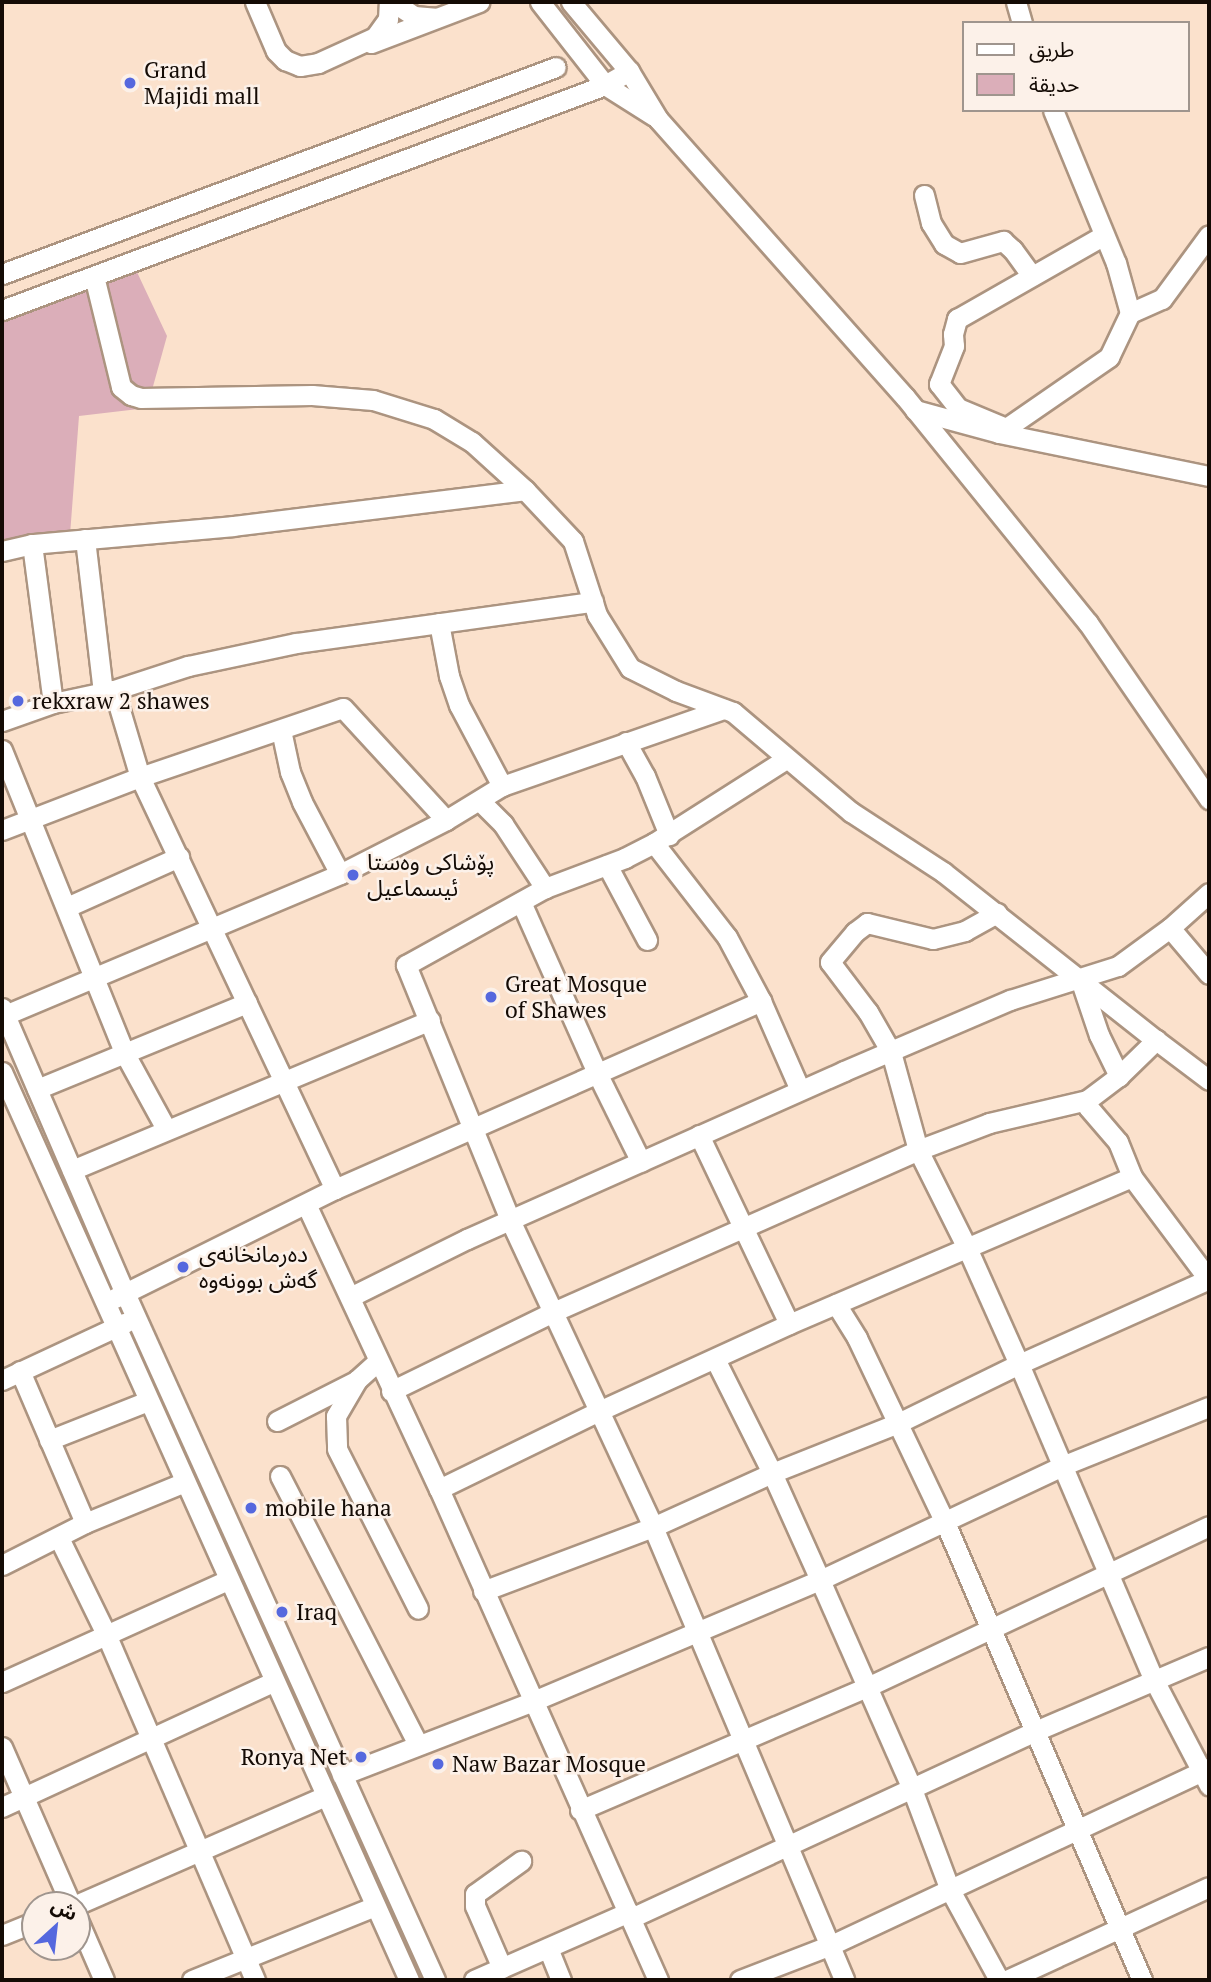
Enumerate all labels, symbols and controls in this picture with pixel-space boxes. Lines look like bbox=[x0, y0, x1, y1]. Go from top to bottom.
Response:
legend bbox=[962, 21, 1190, 112]
text: طريق bbox=[1029, 35, 1074, 63]
place label: Grand Majidi mall bbox=[144, 56, 260, 110]
text: حديقة bbox=[1029, 70, 1079, 98]
marker: Grand Majidi mall bbox=[122, 75, 138, 91]
place label: rekxraw 2 shawes bbox=[32, 687, 210, 715]
marker: rekxraw 2 shawes bbox=[10, 693, 26, 709]
place label: پۆشاکی وەستا ئیسماعیل bbox=[367, 848, 494, 902]
marker: پۆشاکی وەستا ئیسماعیل bbox=[345, 867, 361, 883]
place label: Great Mosque of Shawes bbox=[505, 970, 647, 1024]
marker: Great Mosque of Shawes bbox=[483, 989, 499, 1005]
place label: دەرمانخانەی گەش بوونەوە bbox=[199, 1240, 317, 1294]
marker: دەرمانخانەی گەش بوونەوە bbox=[173, 1257, 193, 1277]
place label: mobile hana bbox=[265, 1494, 391, 1522]
marker: mobile hana bbox=[243, 1500, 259, 1516]
place label: Iraq bbox=[296, 1598, 337, 1626]
marker: Iraq bbox=[274, 1604, 290, 1620]
place label: Ronya Net bbox=[241, 1743, 347, 1771]
marker: Ronya Net bbox=[353, 1749, 369, 1765]
place label: Naw Bazar Mosque bbox=[452, 1750, 646, 1778]
marker: Naw Bazar Mosque bbox=[430, 1756, 446, 1772]
north arrow bbox=[21, 1891, 91, 1961]
text: ش bbox=[48, 1892, 82, 1926]

